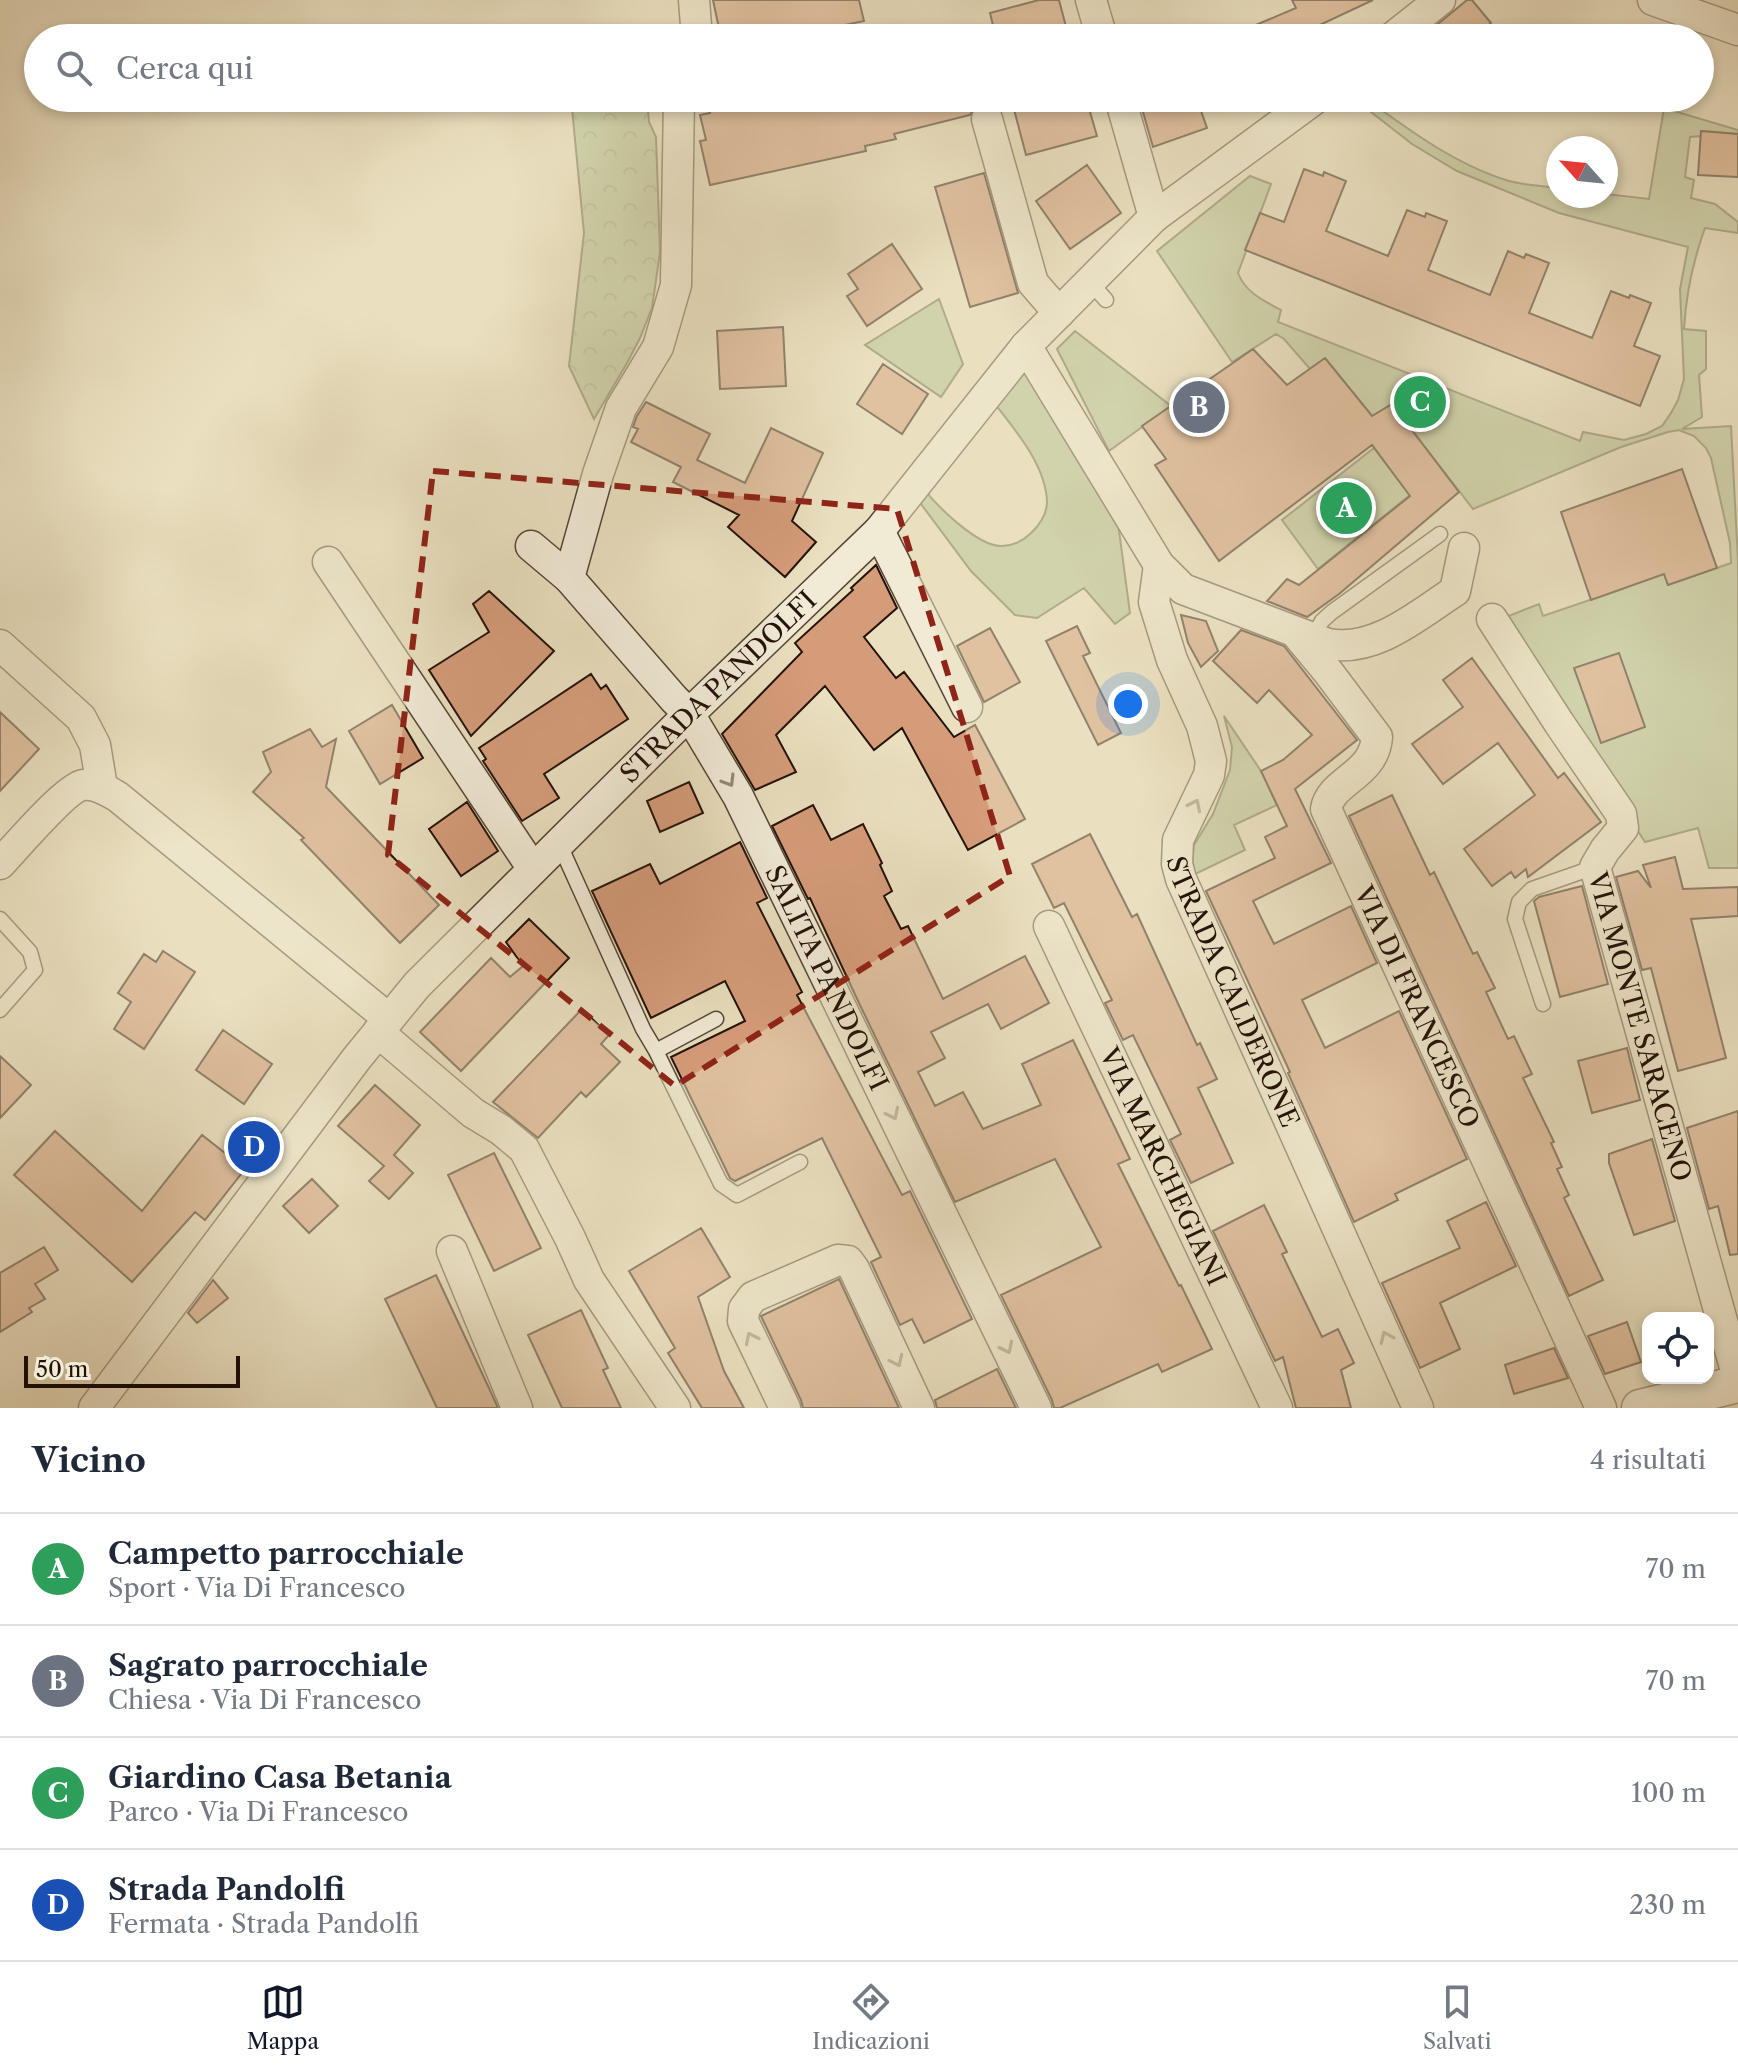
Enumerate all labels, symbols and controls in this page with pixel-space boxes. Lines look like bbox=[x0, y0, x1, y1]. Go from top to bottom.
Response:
search box bbox=[24, 24, 1714, 112]
icon: search bbox=[52, 46, 96, 90]
text: Cerca qui bbox=[116, 50, 253, 87]
north arrow bbox=[1546, 136, 1618, 208]
pin: C bbox=[1394, 372, 1446, 432]
pin: B bbox=[1173, 377, 1225, 437]
pin: A bbox=[1320, 478, 1372, 538]
street label: STRADA PANDOLFI bbox=[613, 584, 823, 790]
your location bbox=[1108, 684, 1148, 724]
one-way arrow bbox=[720, 772, 735, 787]
one-way arrow bbox=[1185, 799, 1201, 814]
street label: STRADA CALDERONE bbox=[1160, 853, 1306, 1132]
street label: SALITA PANDOLFI bbox=[758, 860, 895, 1096]
street label: VIA MONTE SARACENO bbox=[1581, 868, 1698, 1185]
street label: VIA DI FRANCESCO bbox=[1347, 880, 1486, 1133]
street label: VIA MARCHEGIANI bbox=[1092, 1041, 1233, 1291]
one-way arrow bbox=[883, 1106, 899, 1121]
pin: D bbox=[228, 1117, 280, 1177]
map controls bbox=[1642, 1312, 1714, 1384]
button: locate bbox=[1642, 1312, 1714, 1384]
one-way arrow bbox=[745, 1331, 761, 1346]
one-way arrow bbox=[1380, 1331, 1396, 1345]
one-way arrow bbox=[997, 1340, 1013, 1355]
scale bar bbox=[24, 1352, 240, 1388]
one-way arrow bbox=[887, 1353, 903, 1367]
text: 50 m bbox=[36, 1356, 88, 1383]
text: Vicino bbox=[32, 1439, 146, 1481]
text: 4 risultati bbox=[1590, 1444, 1706, 1476]
text: Campetto parrocchiale bbox=[108, 1535, 464, 1572]
text: A bbox=[48, 1553, 68, 1585]
text: 70 m bbox=[1646, 1553, 1706, 1585]
text: Sport · Via Di Francesco bbox=[108, 1572, 405, 1604]
text: Sagrato parrocchiale bbox=[108, 1647, 428, 1684]
text: B bbox=[48, 1665, 68, 1697]
text: 70 m bbox=[1646, 1665, 1706, 1697]
text: Chiesa · Via Di Francesco bbox=[108, 1684, 421, 1716]
text: Giardino Casa Betania bbox=[108, 1759, 452, 1796]
text: C bbox=[48, 1777, 68, 1809]
text: 100 m bbox=[1631, 1777, 1706, 1809]
text: Parco · Via Di Francesco bbox=[108, 1796, 409, 1828]
text: Strada Pandolfi bbox=[108, 1871, 345, 1908]
text: D bbox=[47, 1889, 69, 1921]
text: 230 m bbox=[1629, 1889, 1706, 1921]
text: Fermata · Strada Pandolfi bbox=[108, 1908, 419, 1940]
tab: Mappa bbox=[247, 1980, 319, 2055]
tab: Indicazioni bbox=[812, 1980, 930, 2055]
tab: Salvati bbox=[1423, 1980, 1491, 2055]

